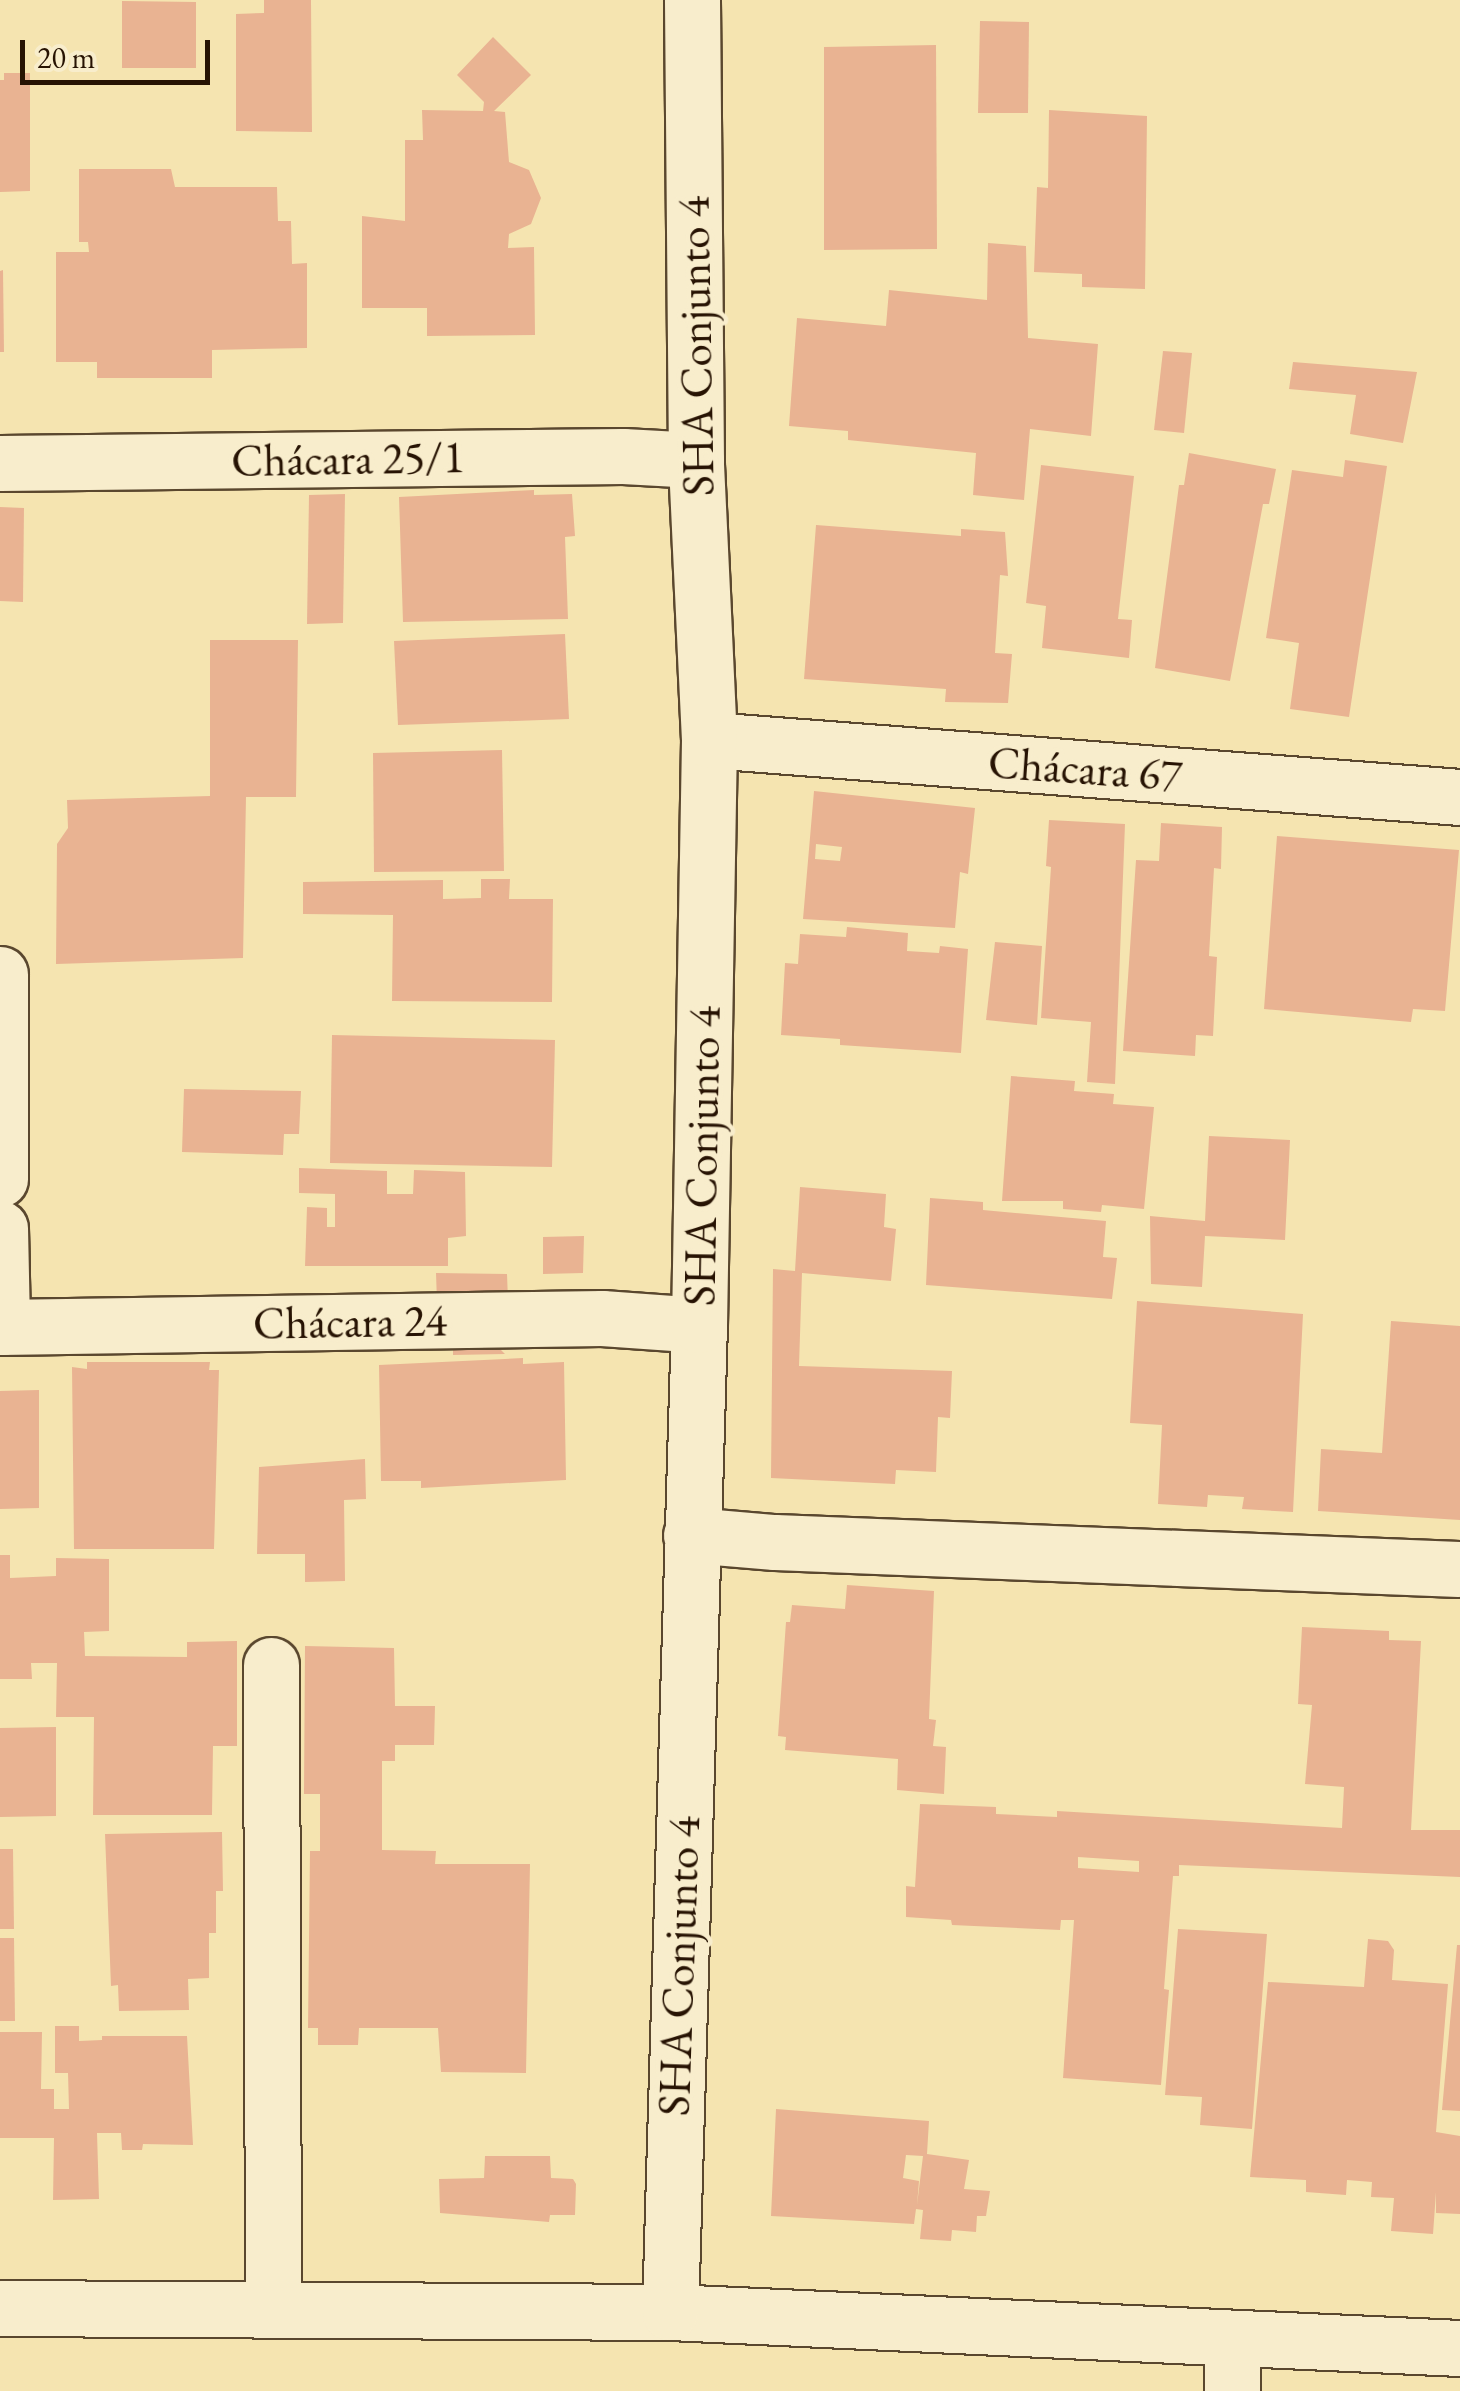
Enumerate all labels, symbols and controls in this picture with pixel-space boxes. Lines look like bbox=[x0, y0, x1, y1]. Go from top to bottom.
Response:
scale bar bbox=[25, 20, 215, 82]
text: 20 m bbox=[37, 38, 95, 77]
street label: SHA Conjunto 4 bbox=[666, 195, 726, 497]
street label: Chácara 25/1 bbox=[231, 430, 465, 488]
street label: Chácara 67 bbox=[986, 735, 1184, 803]
street label: SHA Conjunto 4 bbox=[672, 1005, 732, 1307]
street label: Chácara 24 bbox=[253, 1293, 447, 1351]
street label: SHA Conjunto 4 bbox=[647, 1815, 711, 2117]

